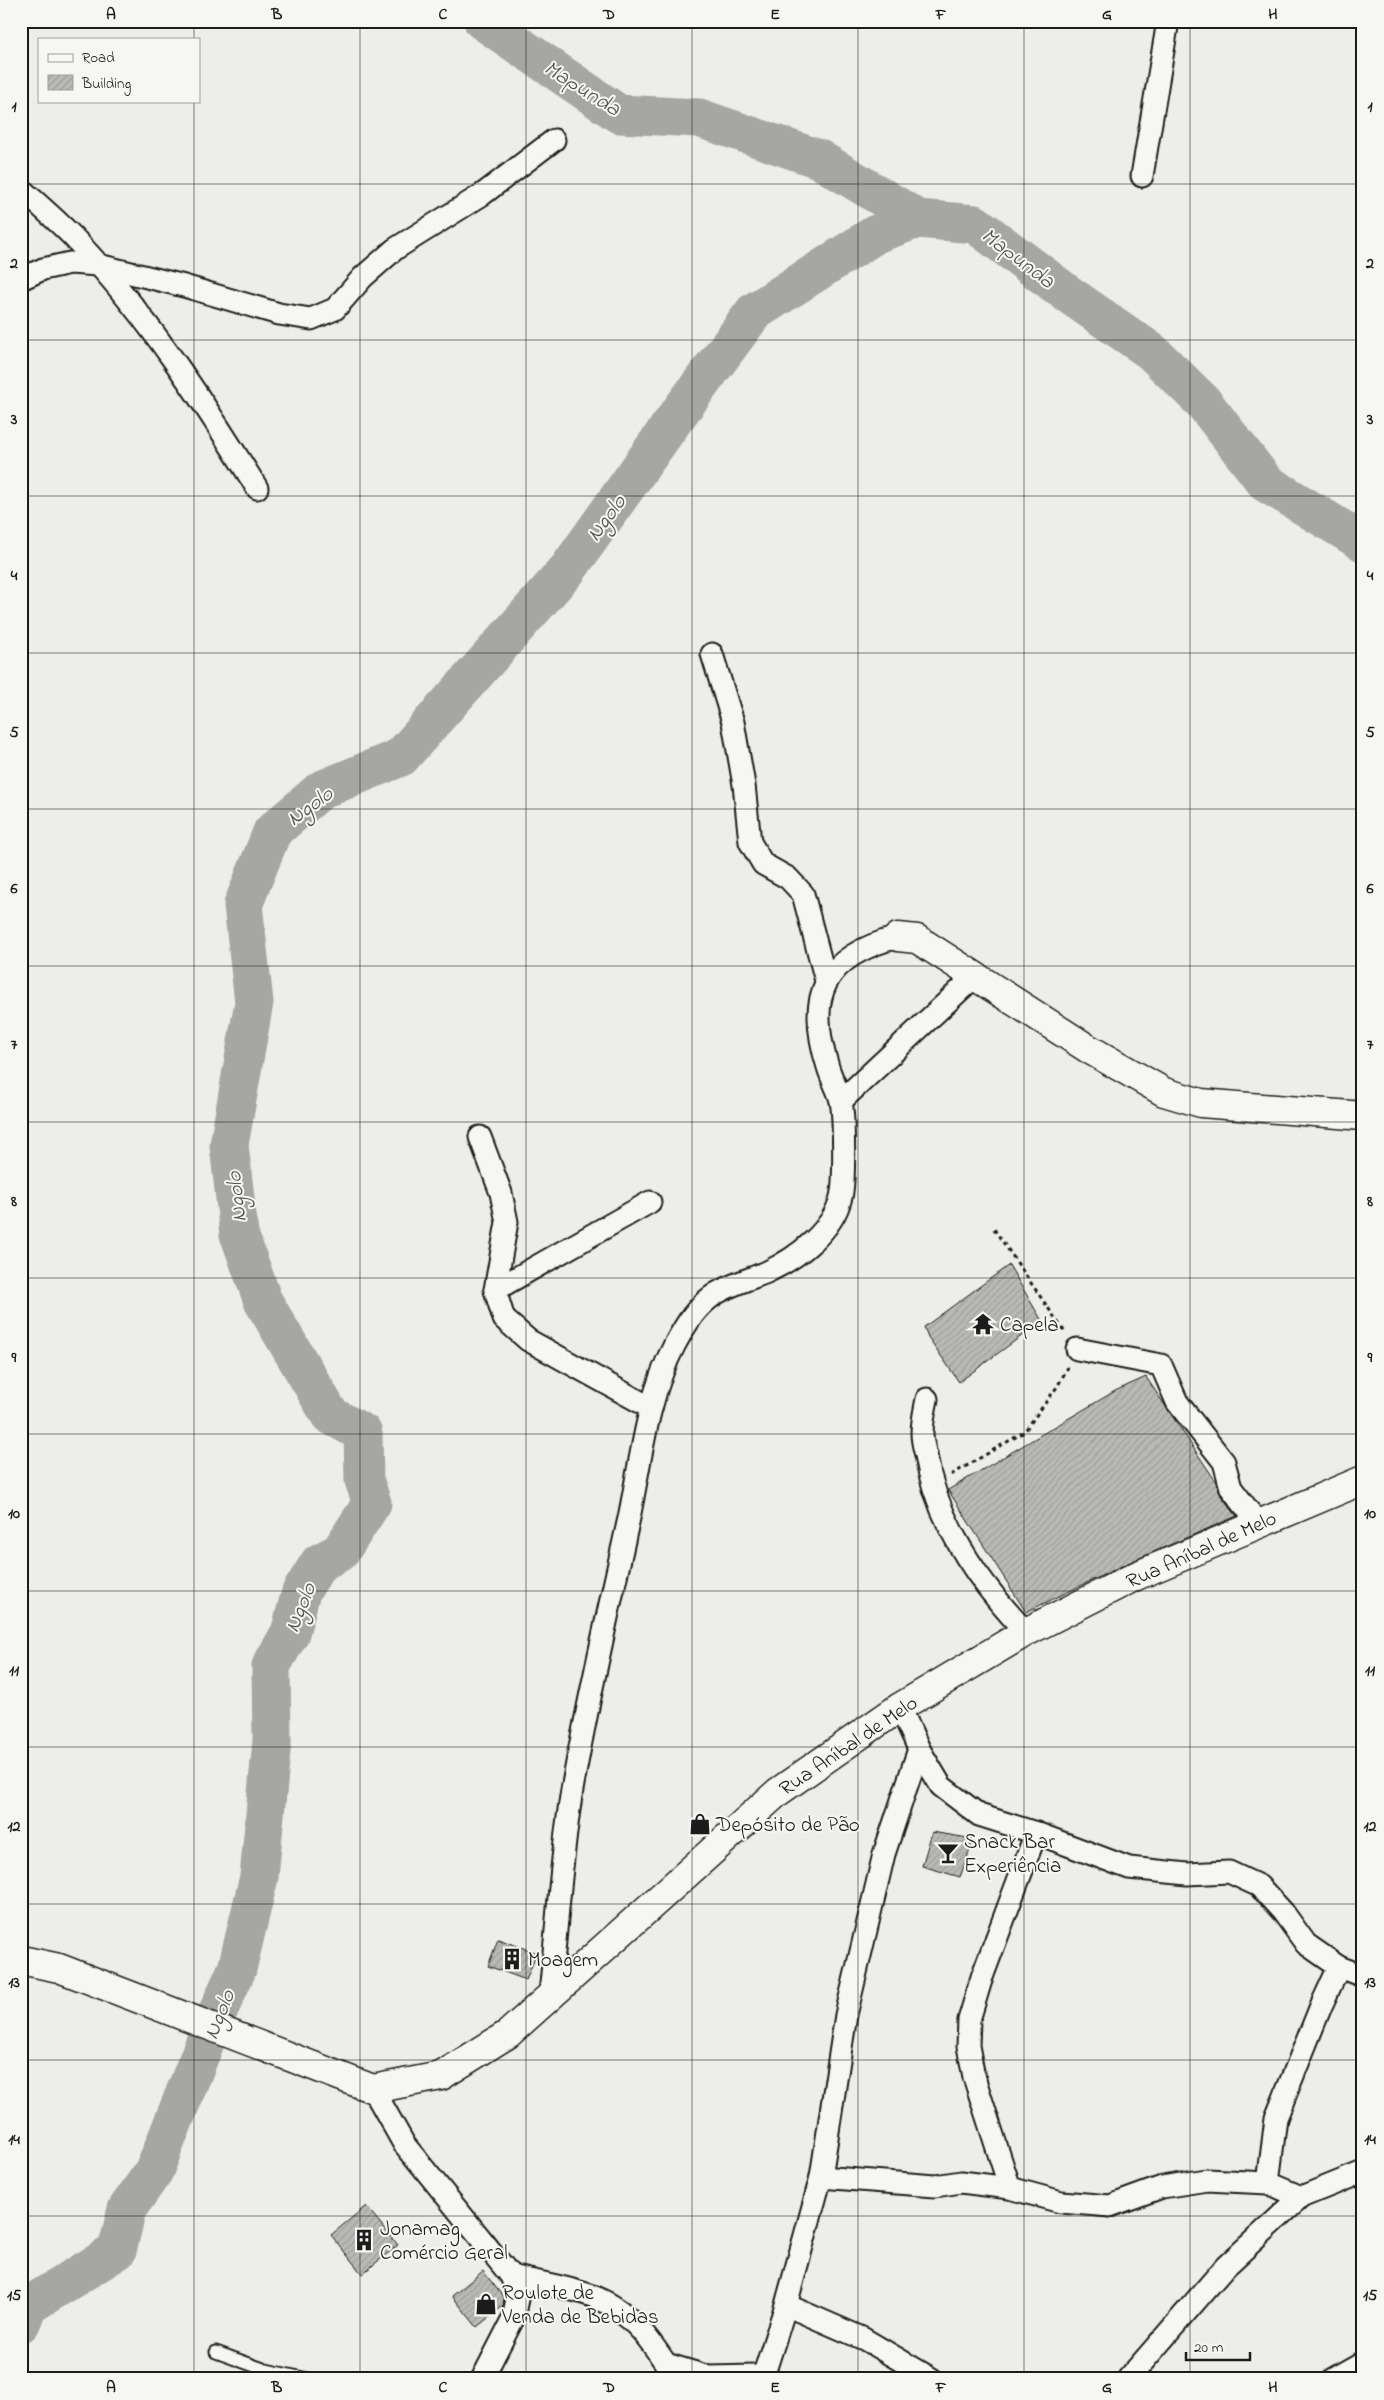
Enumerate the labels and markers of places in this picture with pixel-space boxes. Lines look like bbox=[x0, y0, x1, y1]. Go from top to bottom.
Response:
temple icon: Capela bbox=[970, 1311, 996, 1337]
place label: Capela bbox=[1000, 1311, 1059, 1341]
shop icon: Depósito de Pão bbox=[687, 1811, 713, 1837]
place label: Depósito de Pão bbox=[715, 1811, 860, 1841]
place label: Snack Bar Experiência bbox=[964, 1828, 1061, 1882]
bar icon: Snack Bar Experiência bbox=[935, 1840, 961, 1866]
building icon: Moagem bbox=[499, 1946, 525, 1972]
place label: Moagem bbox=[528, 1946, 598, 1978]
place label: Jonamag Comércio Geral bbox=[380, 2215, 508, 2269]
building icon: Jonamag Comércio Geral bbox=[351, 2227, 377, 2253]
place label: Roulote de Venda de Bebidas bbox=[501, 2279, 659, 2333]
shop icon: Roulote de Venda de Bebidas bbox=[473, 2291, 499, 2317]

